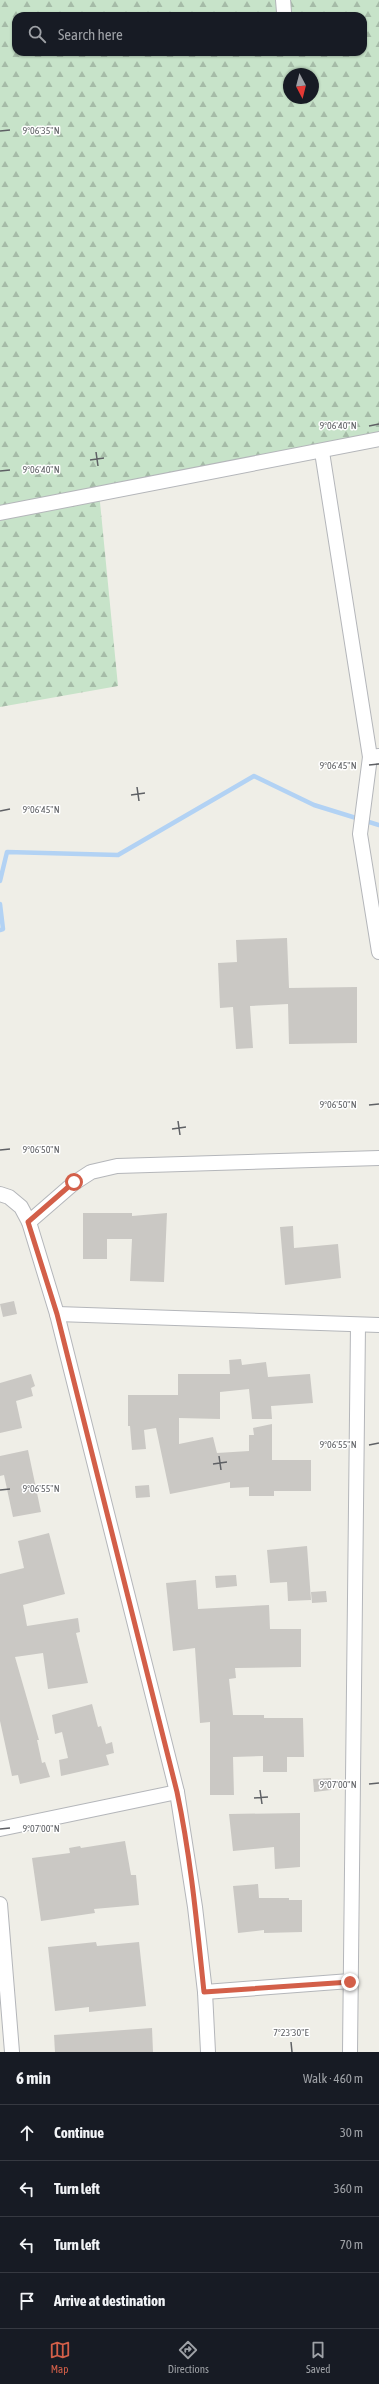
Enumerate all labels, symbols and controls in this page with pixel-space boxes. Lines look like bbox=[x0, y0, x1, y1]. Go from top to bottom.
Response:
search box bbox=[12, 12, 367, 56]
icon: search bbox=[26, 23, 48, 45]
text: Search here bbox=[58, 26, 123, 43]
north arrow bbox=[283, 68, 319, 104]
text: 9°06'35"N bbox=[22, 125, 60, 136]
text: 9°06'40"N bbox=[319, 420, 357, 431]
text: 9°06'40"N bbox=[22, 464, 60, 475]
text: 9°06'45"N bbox=[319, 760, 357, 771]
text: 9°06'45"N bbox=[22, 804, 60, 815]
text: 9°06'50"N bbox=[319, 1099, 357, 1110]
text: 9°06'50"N bbox=[22, 1144, 60, 1155]
route start bbox=[65, 1173, 83, 1191]
text: 9°06'55"N bbox=[319, 1439, 357, 1450]
text: 9°06'55"N bbox=[22, 1483, 60, 1494]
text: 9°07'00"N bbox=[319, 1779, 357, 1790]
text: 9°07'00"N bbox=[22, 1823, 60, 1834]
route end bbox=[341, 1973, 359, 1991]
text: 7°23'30"E bbox=[273, 2027, 309, 2038]
text: 6 min bbox=[16, 2068, 51, 2088]
text: Walk · 460 m bbox=[303, 2071, 363, 2086]
icon: ahead bbox=[16, 2122, 38, 2144]
text: Continue bbox=[54, 2124, 104, 2141]
text: 30 m bbox=[340, 2125, 363, 2140]
icon: left bbox=[16, 2178, 38, 2200]
text: Turn left bbox=[54, 2180, 100, 2197]
text: 360 m bbox=[334, 2181, 363, 2196]
icon: left bbox=[16, 2234, 38, 2256]
text: Turn left bbox=[54, 2236, 100, 2253]
text: 70 m bbox=[340, 2237, 363, 2252]
icon: arrive bbox=[16, 2290, 38, 2312]
text: Arrive at destination bbox=[54, 2292, 165, 2309]
tab: Map bbox=[49, 2339, 71, 2375]
tab: Directions bbox=[168, 2339, 209, 2375]
tab: Saved bbox=[306, 2339, 330, 2375]

